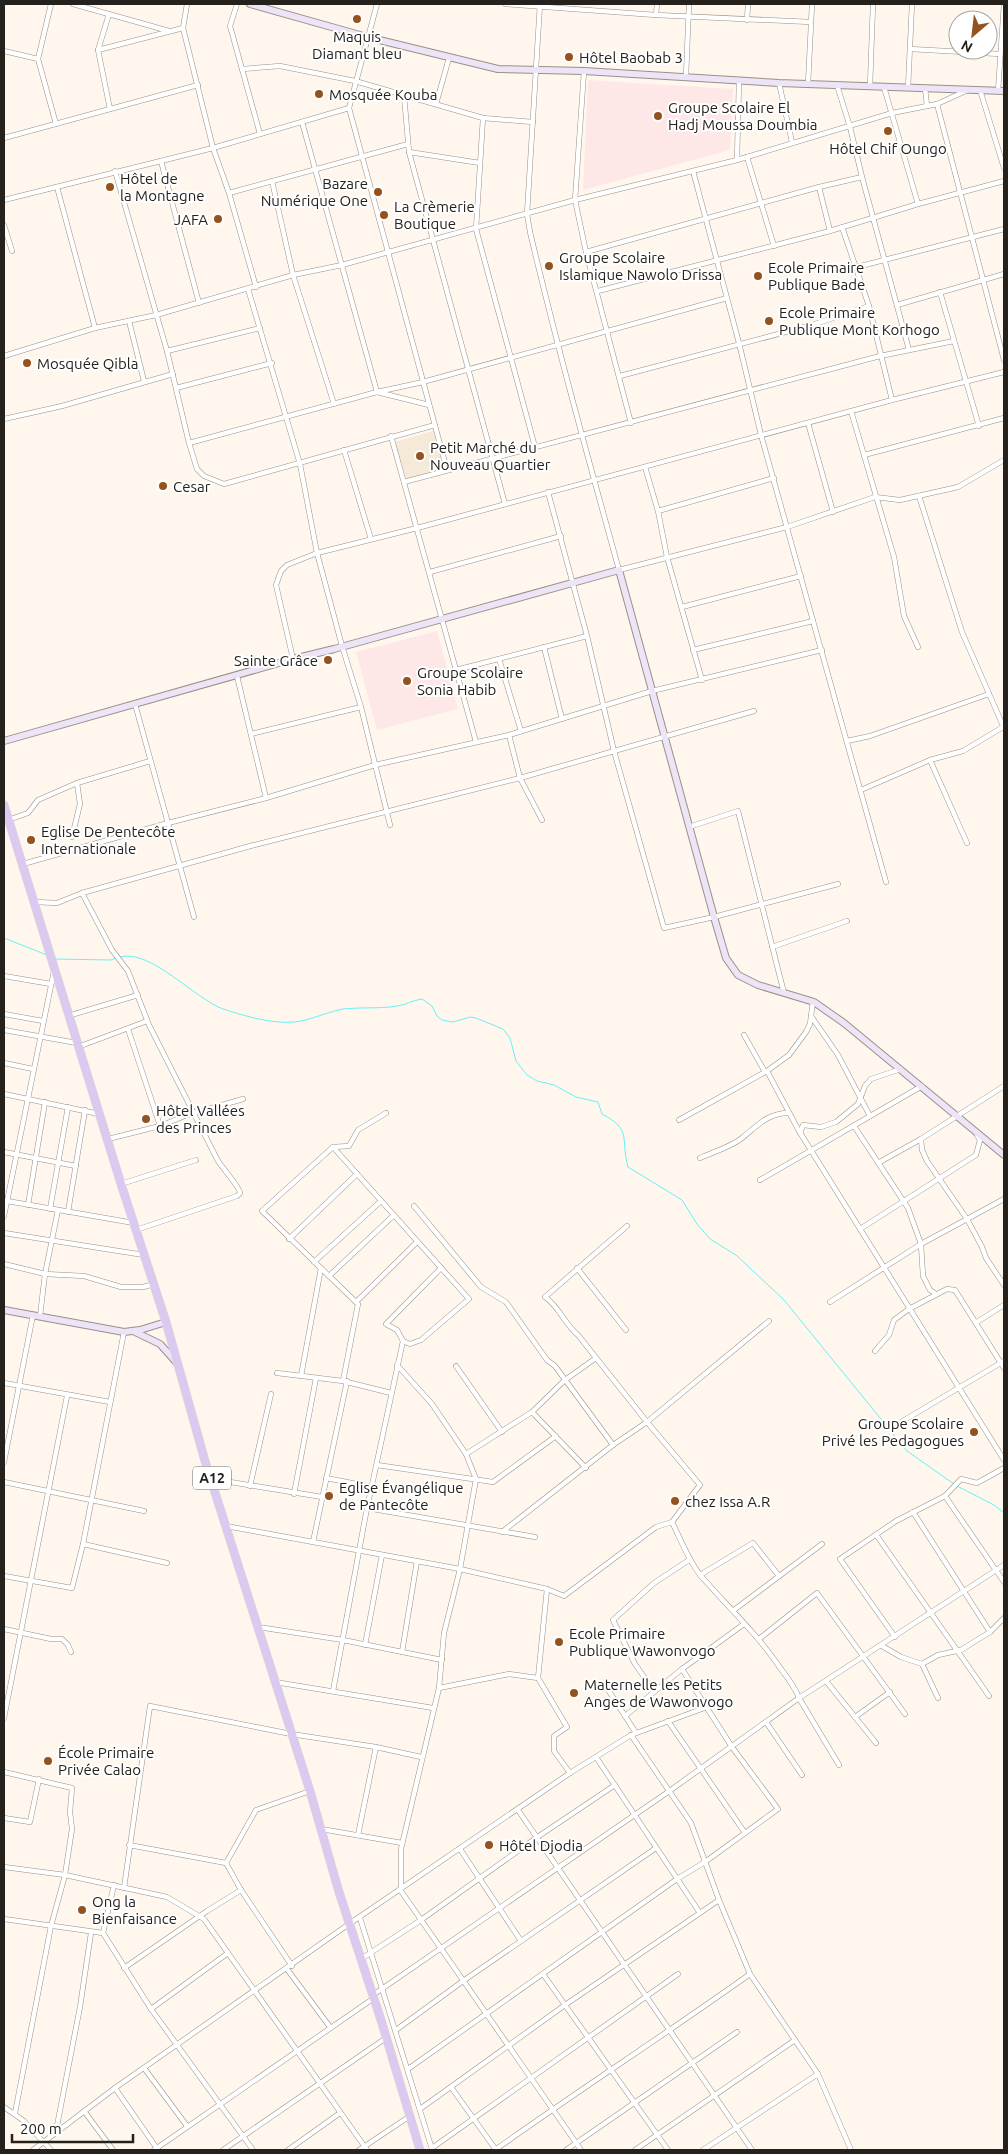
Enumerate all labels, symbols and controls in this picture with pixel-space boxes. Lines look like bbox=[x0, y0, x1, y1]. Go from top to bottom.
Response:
north arrow bbox=[948, 10, 998, 60]
marker: Maquis Diamant bleu bbox=[351, 13, 363, 25]
place label: Maquis Diamant bleu bbox=[312, 28, 402, 62]
text: N bbox=[959, 37, 975, 56]
place label: Hôtel Baobab 3 bbox=[579, 49, 683, 66]
marker: Hôtel Baobab 3 bbox=[563, 51, 575, 63]
place label: Mosquée Kouba bbox=[329, 86, 437, 103]
marker: Mosquée Kouba bbox=[313, 88, 325, 100]
place label: Groupe Scolaire El Hadj Moussa Doumbia bbox=[668, 99, 818, 133]
marker: Groupe Scolaire El Hadj Moussa Doumbia bbox=[652, 110, 664, 122]
marker: Hôtel Chif Oungo bbox=[882, 125, 894, 137]
place label: Hôtel Chif Oungo bbox=[829, 140, 947, 157]
place label: Hôtel de la Montagne bbox=[120, 170, 205, 204]
place label: Bazare Numérique One bbox=[261, 175, 368, 209]
marker: Hôtel de la Montagne bbox=[104, 181, 116, 193]
marker: Bazare Numérique One bbox=[372, 186, 384, 198]
place label: La Crèmerie Boutique bbox=[394, 198, 475, 232]
marker: La Crèmerie Boutique bbox=[378, 209, 390, 221]
place label: JAFA bbox=[174, 211, 208, 228]
marker: JAFA bbox=[212, 213, 224, 225]
place label: Groupe Scolaire Islamique Nawolo Drissa bbox=[559, 249, 722, 283]
place label: Ecole Primaire Publique Bade bbox=[768, 259, 865, 293]
marker: Groupe Scolaire Islamique Nawolo Drissa bbox=[543, 260, 555, 272]
marker: Ecole Primaire Publique Bade bbox=[752, 270, 764, 282]
place label: Ecole Primaire Publique Mont Korhogo bbox=[779, 304, 940, 338]
marker: Ecole Primaire Publique Mont Korhogo bbox=[763, 315, 775, 327]
place label: Mosquée Qibla bbox=[37, 355, 138, 372]
marker: Mosquée Qibla bbox=[21, 357, 33, 369]
place label: Petit Marché du Nouveau Quartier bbox=[430, 439, 551, 473]
marker: Petit Marché du Nouveau Quartier bbox=[414, 450, 426, 462]
place label: Cesar bbox=[173, 478, 211, 495]
marker: Cesar bbox=[157, 480, 169, 492]
place label: Sainte Grâce bbox=[234, 652, 318, 669]
marker: Sainte Grâce bbox=[322, 654, 334, 666]
place label: Groupe Scolaire Sonia Habib bbox=[417, 664, 523, 698]
marker: Groupe Scolaire Sonia Habib bbox=[401, 675, 413, 687]
place label: Eglise De Pentecôte Internationale bbox=[41, 823, 175, 857]
marker: Eglise De Pentecôte Internationale bbox=[25, 834, 37, 846]
place label: Hôtel Vallées des Princes bbox=[156, 1102, 245, 1136]
marker: Hôtel Vallées des Princes bbox=[140, 1113, 152, 1125]
place label: Groupe Scolaire Privé les Pedagogues bbox=[822, 1415, 964, 1449]
marker: Groupe Scolaire Privé les Pedagogues bbox=[968, 1426, 980, 1438]
road number: A12 bbox=[193, 1466, 231, 1490]
place label: Eglise Évangélique de Pantecôte bbox=[339, 1479, 464, 1513]
marker: Eglise Évangélique de Pantecôte bbox=[323, 1490, 335, 1502]
place label: chez Issa A.R bbox=[685, 1493, 770, 1510]
marker: chez Issa A.R bbox=[669, 1495, 681, 1507]
place label: Ecole Primaire Publique Wawonvogo bbox=[569, 1625, 716, 1659]
marker: Ecole Primaire Publique Wawonvogo bbox=[553, 1636, 565, 1648]
place label: Maternelle les Petits Anges de Wawonvogo bbox=[584, 1676, 733, 1710]
marker: Maternelle les Petits Anges de Wawonvogo bbox=[568, 1687, 580, 1699]
place label: École Primaire Privée Calao bbox=[58, 1744, 154, 1778]
marker: École Primaire Privée Calao bbox=[42, 1755, 54, 1767]
place label: Hôtel Djodia bbox=[499, 1837, 583, 1854]
marker: Hôtel Djodia bbox=[483, 1839, 495, 1851]
place label: Ong la Bienfaisance bbox=[92, 1893, 177, 1927]
marker: Ong la Bienfaisance bbox=[76, 1904, 88, 1916]
scale bar bbox=[12, 2112, 134, 2144]
text: 200 m bbox=[20, 2120, 62, 2137]

